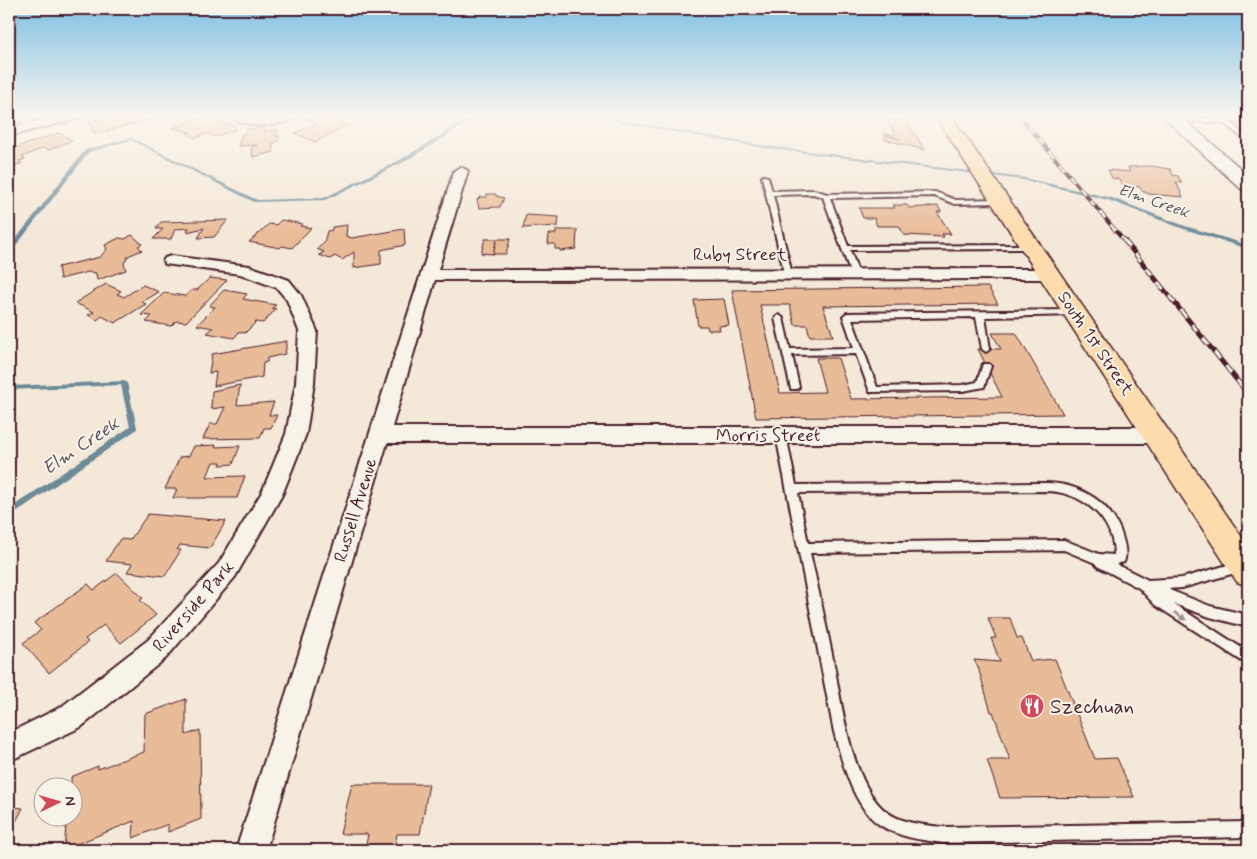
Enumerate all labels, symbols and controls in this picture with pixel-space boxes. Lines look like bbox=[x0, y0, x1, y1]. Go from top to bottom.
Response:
water label: Elm Creek bbox=[1115, 180, 1193, 224]
street label: Ruby Street bbox=[693, 243, 788, 267]
street label: South 1st Street bbox=[1051, 287, 1139, 401]
water label: Elm Creek bbox=[38, 411, 125, 481]
street label: Morris Street bbox=[716, 424, 821, 448]
street label: Russell Avenue bbox=[329, 455, 383, 565]
street label: Riverside Park bbox=[147, 556, 240, 657]
one-way arrow bbox=[1173, 611, 1187, 621]
restaurant icon: Szechuan bbox=[1019, 693, 1045, 719]
place label: Szechuan bbox=[1050, 693, 1134, 721]
north arrow bbox=[32, 776, 82, 826]
text: N bbox=[61, 796, 79, 806]

